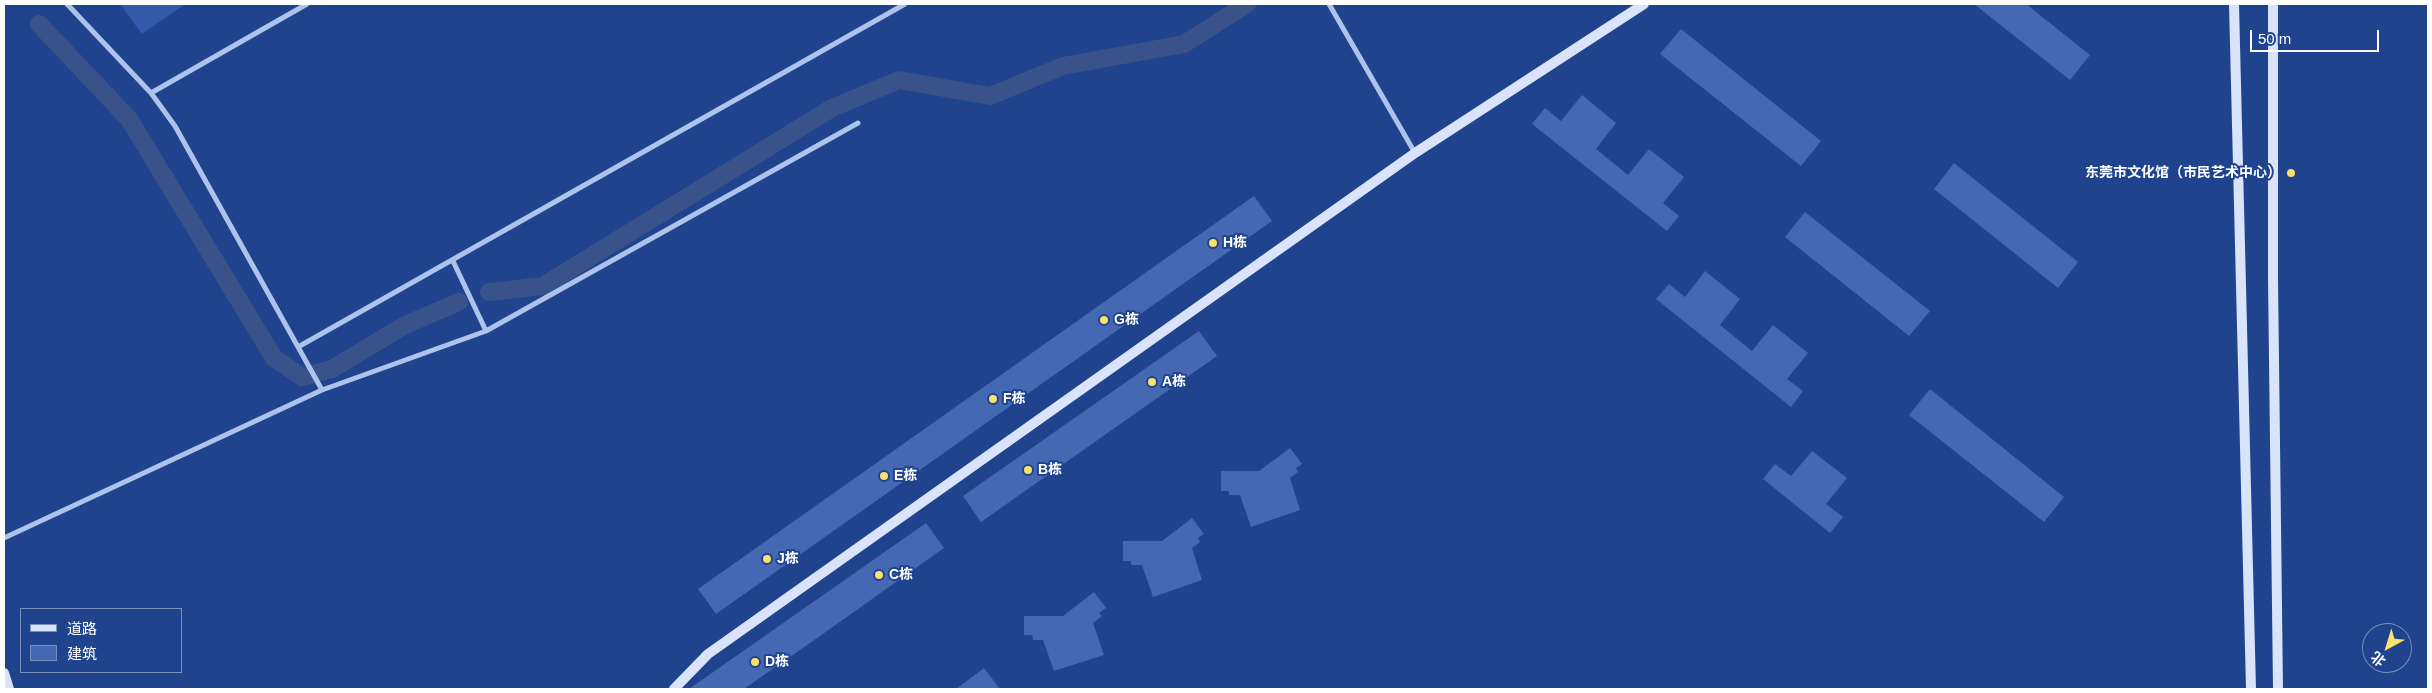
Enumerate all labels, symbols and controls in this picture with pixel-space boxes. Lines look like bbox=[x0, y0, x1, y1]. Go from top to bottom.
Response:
scale bar bbox=[2252, 20, 2381, 52]
text: 50 m bbox=[2258, 30, 2291, 47]
place label: 东莞市文化馆（市民艺术中心） bbox=[2085, 165, 2281, 181]
marker: 东莞市文化馆（市民艺术中心） bbox=[2285, 167, 2297, 179]
place label: H栋 bbox=[1223, 235, 1247, 251]
marker: H栋 bbox=[1207, 237, 1219, 249]
place label: G栋 bbox=[1114, 312, 1139, 328]
marker: G栋 bbox=[1098, 314, 1110, 326]
place label: A栋 bbox=[1162, 374, 1186, 390]
marker: A栋 bbox=[1146, 376, 1158, 388]
place label: F栋 bbox=[1003, 391, 1026, 407]
marker: F栋 bbox=[987, 393, 999, 405]
place label: B栋 bbox=[1038, 462, 1062, 478]
marker: B栋 bbox=[1022, 464, 1034, 476]
place label: E栋 bbox=[894, 468, 917, 484]
marker: E栋 bbox=[878, 470, 890, 482]
place label: J栋 bbox=[777, 551, 799, 567]
marker: J栋 bbox=[761, 553, 773, 565]
place label: C栋 bbox=[889, 567, 913, 583]
marker: C栋 bbox=[873, 569, 885, 581]
legend bbox=[20, 608, 182, 673]
text: 道路 bbox=[67, 620, 97, 637]
north arrow bbox=[2362, 623, 2412, 673]
text: 建筑 bbox=[67, 645, 97, 662]
text: 北 bbox=[2368, 648, 2389, 670]
place label: D栋 bbox=[765, 654, 789, 670]
marker: D栋 bbox=[749, 656, 761, 668]

